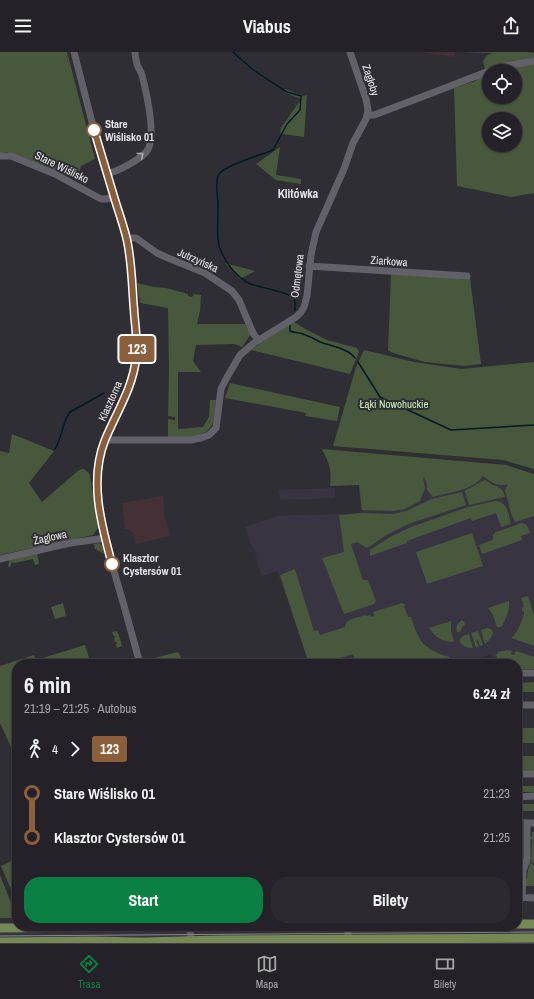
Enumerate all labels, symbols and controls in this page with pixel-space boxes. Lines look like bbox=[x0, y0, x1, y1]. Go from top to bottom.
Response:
text: Viabus bbox=[243, 14, 291, 39]
icon: menu bbox=[12, 15, 34, 37]
icon: share bbox=[500, 15, 522, 37]
street label: Zagłoby bbox=[359, 63, 383, 98]
map controls bbox=[482, 64, 522, 152]
button: locate bbox=[482, 64, 522, 104]
button: layers bbox=[482, 112, 522, 152]
place label: Stare Wiślisko 01 bbox=[105, 117, 154, 144]
marker: Stare Wiślisko 01 bbox=[86, 122, 102, 138]
street label: Stare Wiślisko bbox=[33, 148, 91, 186]
one-way arrow bbox=[137, 153, 144, 160]
district label: Klitówka bbox=[278, 186, 319, 202]
street label: Jutrzyńska bbox=[175, 245, 221, 275]
street label: Odmętowa bbox=[287, 253, 307, 299]
street label: Ziarkowa bbox=[370, 253, 408, 269]
line badge: 123 bbox=[114, 336, 160, 362]
text: 123 bbox=[127, 340, 147, 358]
street label: Klasztorna bbox=[95, 379, 125, 423]
park label: Łąki Nowohuckie bbox=[359, 397, 429, 411]
street label: Żaglowa bbox=[32, 527, 68, 547]
place label: Klasztor Cystersów 01 bbox=[123, 551, 181, 578]
marker: Klasztor Cystersów 01 bbox=[104, 556, 120, 572]
text: 6 min bbox=[24, 670, 71, 700]
text: 6.24 zł bbox=[473, 683, 510, 704]
text: 21:19 – 21:25 · Autobus bbox=[24, 700, 137, 717]
icon: walk bbox=[24, 738, 46, 760]
icon: forward bbox=[64, 738, 86, 760]
text: 123 bbox=[100, 740, 119, 758]
text: 4 bbox=[52, 741, 58, 758]
text: Stare Wiślisko 01 bbox=[54, 783, 155, 804]
text: 21:23 bbox=[483, 785, 510, 802]
text: Klasztor Cystersów 01 bbox=[54, 827, 185, 848]
text: 21:25 bbox=[483, 829, 510, 846]
button: Start bbox=[24, 877, 263, 923]
button: Bilety bbox=[271, 877, 510, 923]
tab: Trasa bbox=[78, 953, 100, 991]
tab: Mapa bbox=[256, 953, 278, 991]
tab: Bilety bbox=[434, 953, 456, 991]

